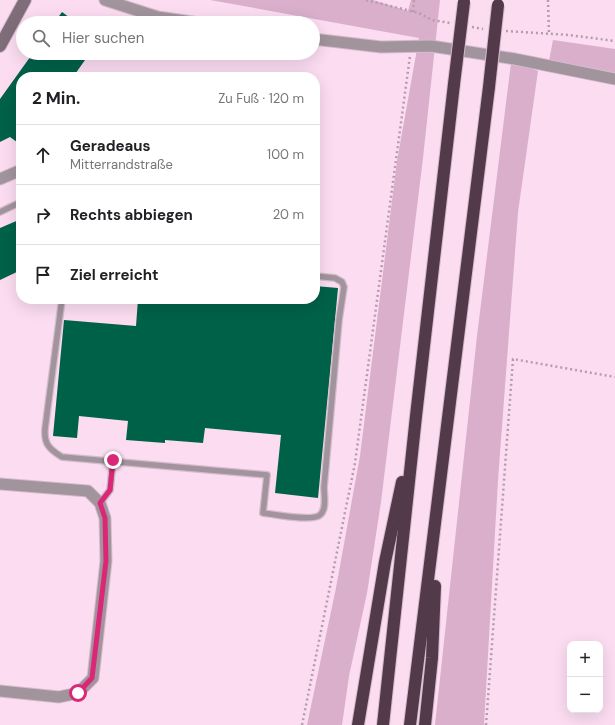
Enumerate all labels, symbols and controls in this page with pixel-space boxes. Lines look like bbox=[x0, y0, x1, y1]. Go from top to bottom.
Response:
search box bbox=[16, 16, 320, 60]
icon: search bbox=[30, 27, 52, 49]
text: Hier suchen bbox=[62, 28, 144, 48]
text: 2 Min. bbox=[32, 87, 80, 109]
text: Zu Fuß · 120 m bbox=[218, 90, 304, 107]
text: Geradeaus bbox=[70, 136, 151, 156]
icon: ahead bbox=[32, 144, 54, 166]
text: 100 m bbox=[267, 146, 304, 163]
text: Mitterrandstraße bbox=[70, 156, 173, 173]
icon: right bbox=[32, 204, 54, 226]
text: Rechts abbiegen bbox=[70, 205, 193, 225]
text: 20 m bbox=[273, 206, 304, 223]
icon: arrive bbox=[32, 264, 54, 286]
text: Ziel erreicht bbox=[70, 265, 159, 285]
route end bbox=[104, 451, 122, 469]
map controls bbox=[567, 641, 603, 713]
button: + bbox=[567, 641, 603, 677]
button: − bbox=[567, 677, 603, 713]
route start bbox=[69, 684, 87, 702]

